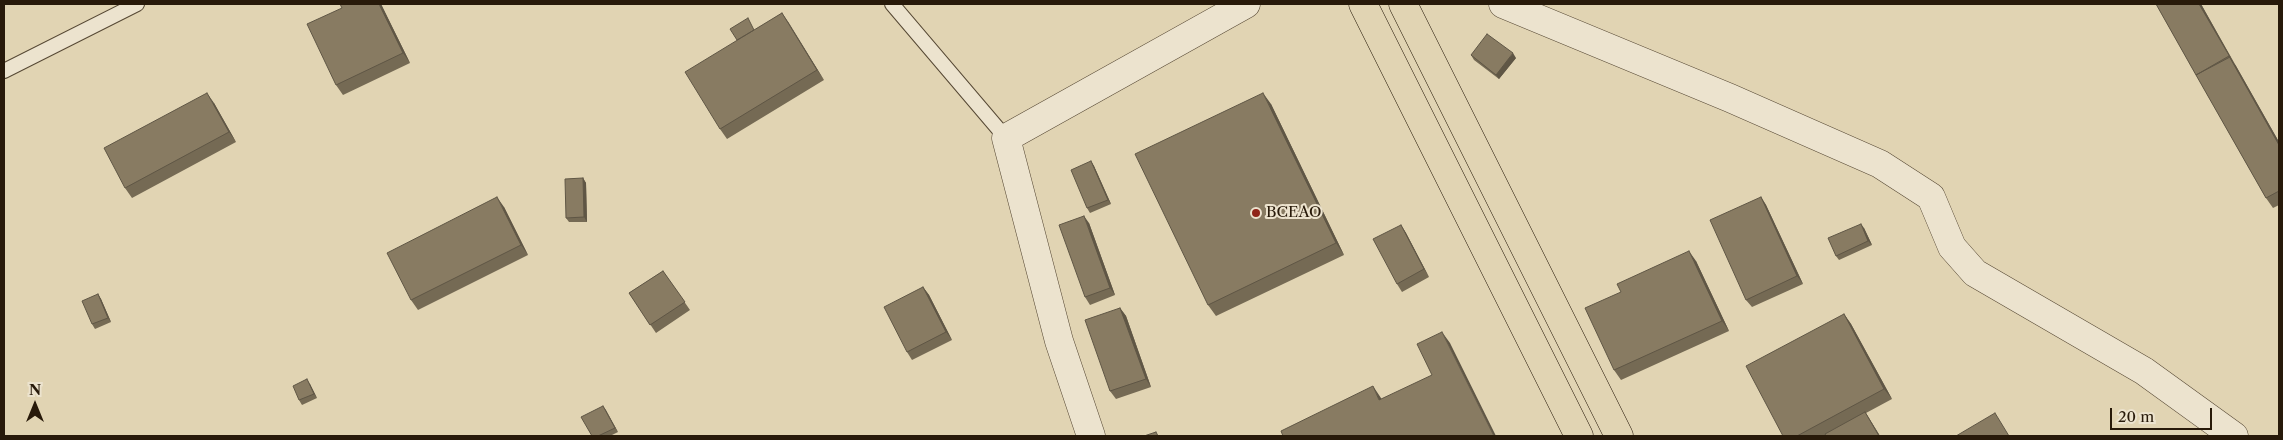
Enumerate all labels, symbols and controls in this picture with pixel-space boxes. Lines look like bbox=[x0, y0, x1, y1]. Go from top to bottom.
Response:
place label: BCEAO bbox=[1266, 204, 1321, 222]
marker: BCEAO bbox=[1250, 207, 1262, 219]
north arrow bbox=[10, 380, 60, 430]
text: N bbox=[29, 381, 41, 399]
scale bar bbox=[2113, 398, 2216, 430]
text: 20 m bbox=[2118, 407, 2154, 426]

